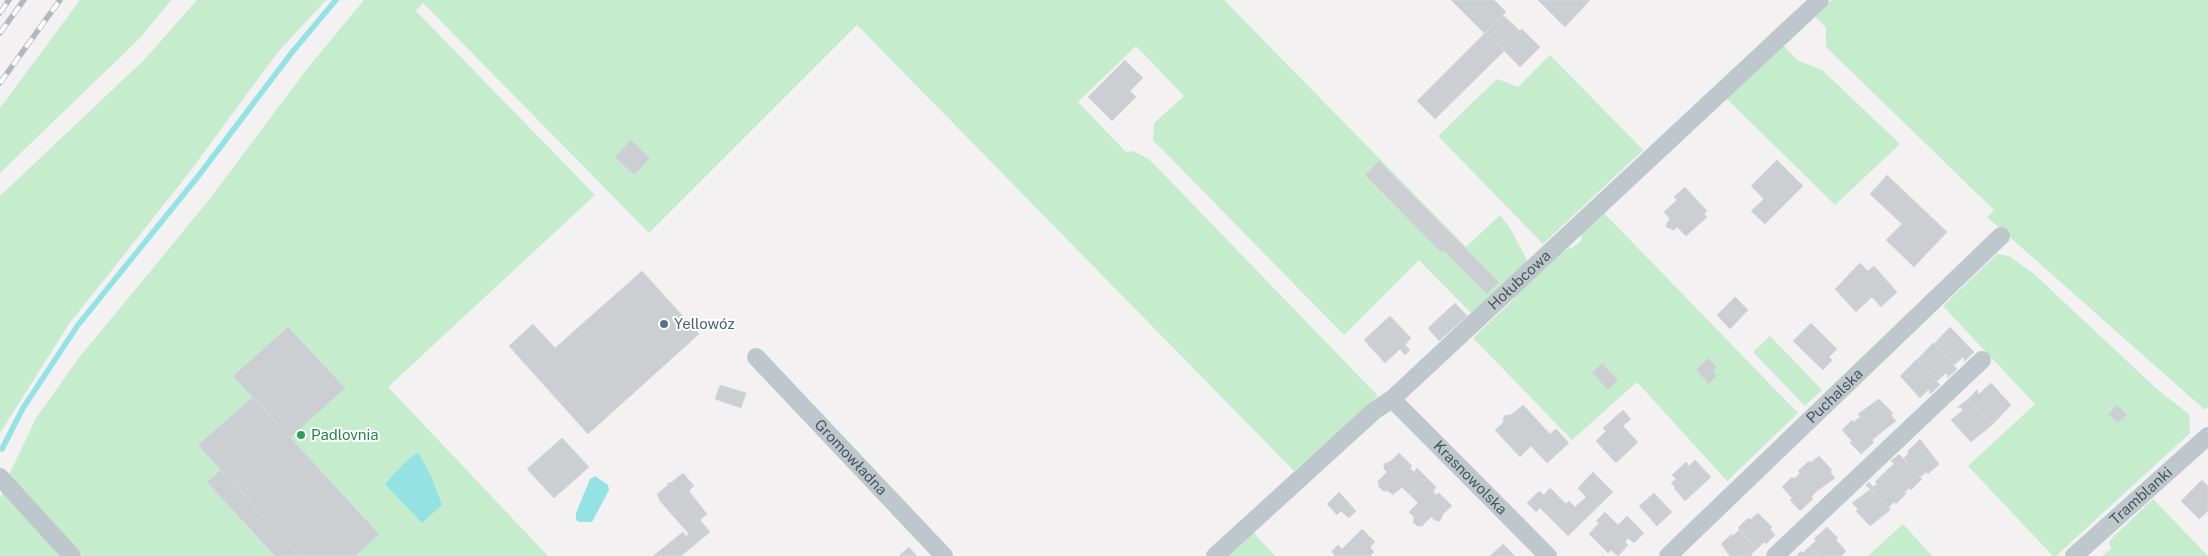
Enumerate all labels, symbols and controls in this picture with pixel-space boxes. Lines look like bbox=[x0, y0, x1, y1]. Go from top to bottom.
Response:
street label: Hołubcowa bbox=[1484, 247, 1554, 313]
place label: Yellowóz bbox=[674, 315, 735, 332]
marker: Yellowóz bbox=[658, 318, 670, 330]
street label: Puchalska bbox=[1802, 365, 1866, 427]
street label: Gromowładna bbox=[811, 416, 891, 498]
place label: Padlovnia bbox=[311, 426, 378, 443]
marker: Padlovnia bbox=[295, 429, 307, 441]
street label: Krasnowolska bbox=[1430, 437, 1511, 518]
street label: Tramblanki bbox=[2106, 463, 2175, 528]

